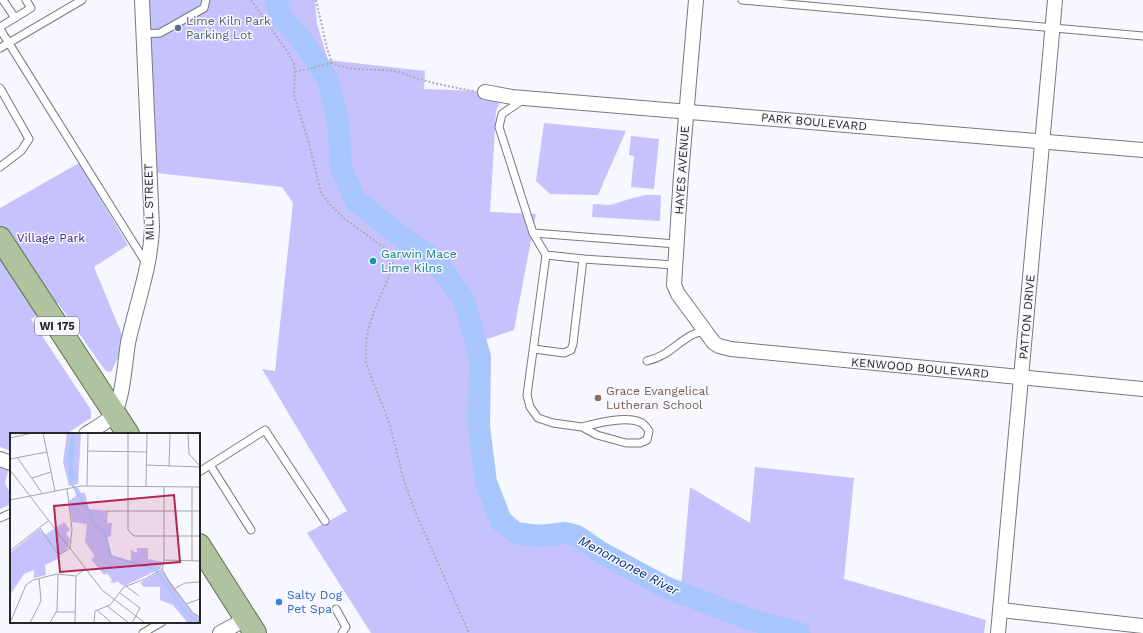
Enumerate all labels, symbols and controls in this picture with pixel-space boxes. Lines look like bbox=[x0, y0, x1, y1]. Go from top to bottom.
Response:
place label: Lime Kiln Park Parking Lot bbox=[186, 14, 271, 42]
marker: Lime Kiln Park Parking Lot bbox=[173, 23, 183, 33]
street label: PARK BOULEVARD bbox=[760, 110, 868, 134]
street label: HAYES AVENUE bbox=[672, 125, 692, 215]
street label: MILL STREET bbox=[141, 163, 157, 241]
park label: Village Park bbox=[17, 231, 85, 245]
place label: Garwin Mace Lime Kilns bbox=[381, 247, 457, 275]
marker: Garwin Mace Lime Kilns bbox=[368, 256, 378, 266]
street label: PATTON DRIVE bbox=[1016, 274, 1038, 360]
road number: WI 175 bbox=[35, 317, 79, 335]
street label: KENWOOD BOULEVARD bbox=[851, 355, 989, 381]
place label: Grace Evangelical Lutheran School bbox=[606, 384, 709, 412]
marker: Grace Evangelical Lutheran School bbox=[593, 393, 603, 403]
inset map bbox=[10, 433, 200, 623]
water label: Menomonee River bbox=[576, 533, 682, 599]
place label: Salty Dog Pet Spa bbox=[287, 588, 343, 616]
marker: Salty Dog Pet Spa bbox=[274, 597, 284, 607]

